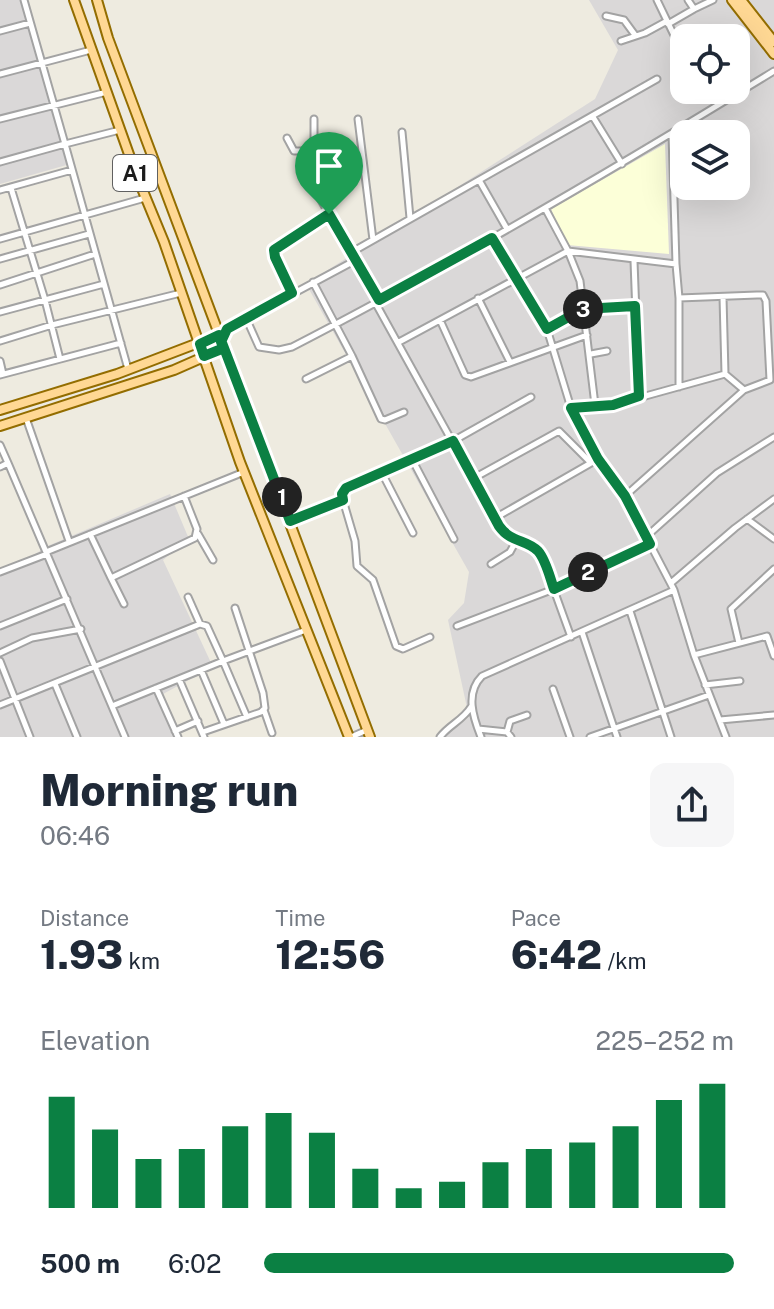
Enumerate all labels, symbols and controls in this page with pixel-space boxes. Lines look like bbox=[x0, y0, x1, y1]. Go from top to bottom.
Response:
map controls bbox=[670, 24, 750, 200]
button: locate bbox=[670, 24, 750, 104]
button: layers bbox=[670, 120, 750, 200]
pin bbox=[295, 132, 363, 214]
icon: arrive bbox=[307, 144, 351, 188]
road number: A1 bbox=[113, 155, 157, 191]
pin: 3 bbox=[563, 289, 603, 329]
text: 3 bbox=[576, 296, 590, 322]
pin: 1 bbox=[262, 477, 302, 517]
text: 1 bbox=[277, 484, 287, 510]
pin: 2 bbox=[568, 552, 608, 592]
text: 2 bbox=[581, 559, 595, 585]
button: share bbox=[650, 763, 734, 847]
text: Morning run bbox=[40, 764, 298, 816]
text: 06:46 bbox=[40, 820, 110, 851]
text: Distance bbox=[40, 905, 129, 931]
text: Time bbox=[275, 905, 325, 931]
text: Pace bbox=[511, 905, 561, 931]
text: 1.93 bbox=[40, 931, 123, 978]
text: 12:56 bbox=[275, 931, 385, 978]
text: 6:42 bbox=[511, 931, 602, 978]
text: km bbox=[123, 948, 160, 974]
text: /km bbox=[602, 948, 647, 974]
text: Elevation bbox=[40, 1025, 150, 1056]
text: 225–252 m bbox=[595, 1025, 734, 1056]
text: 500 m bbox=[40, 1248, 120, 1279]
text: 6:02 bbox=[168, 1248, 221, 1279]

